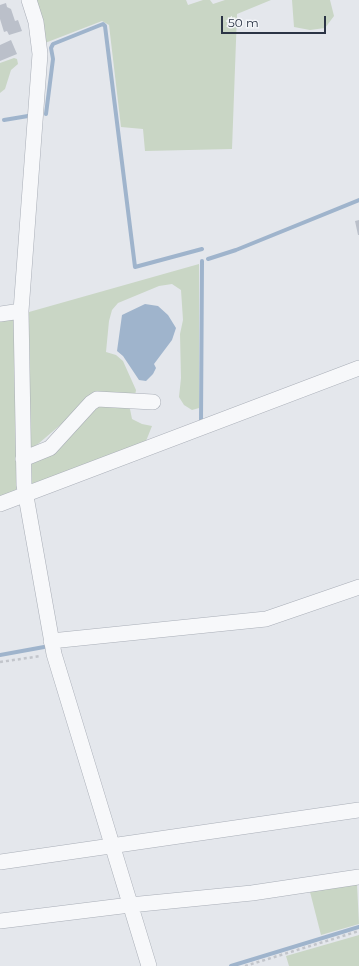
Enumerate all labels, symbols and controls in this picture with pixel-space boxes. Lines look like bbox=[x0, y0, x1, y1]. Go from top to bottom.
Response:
scale bar bbox=[223, 8, 328, 34]
text: 50 m bbox=[228, 15, 259, 30]

